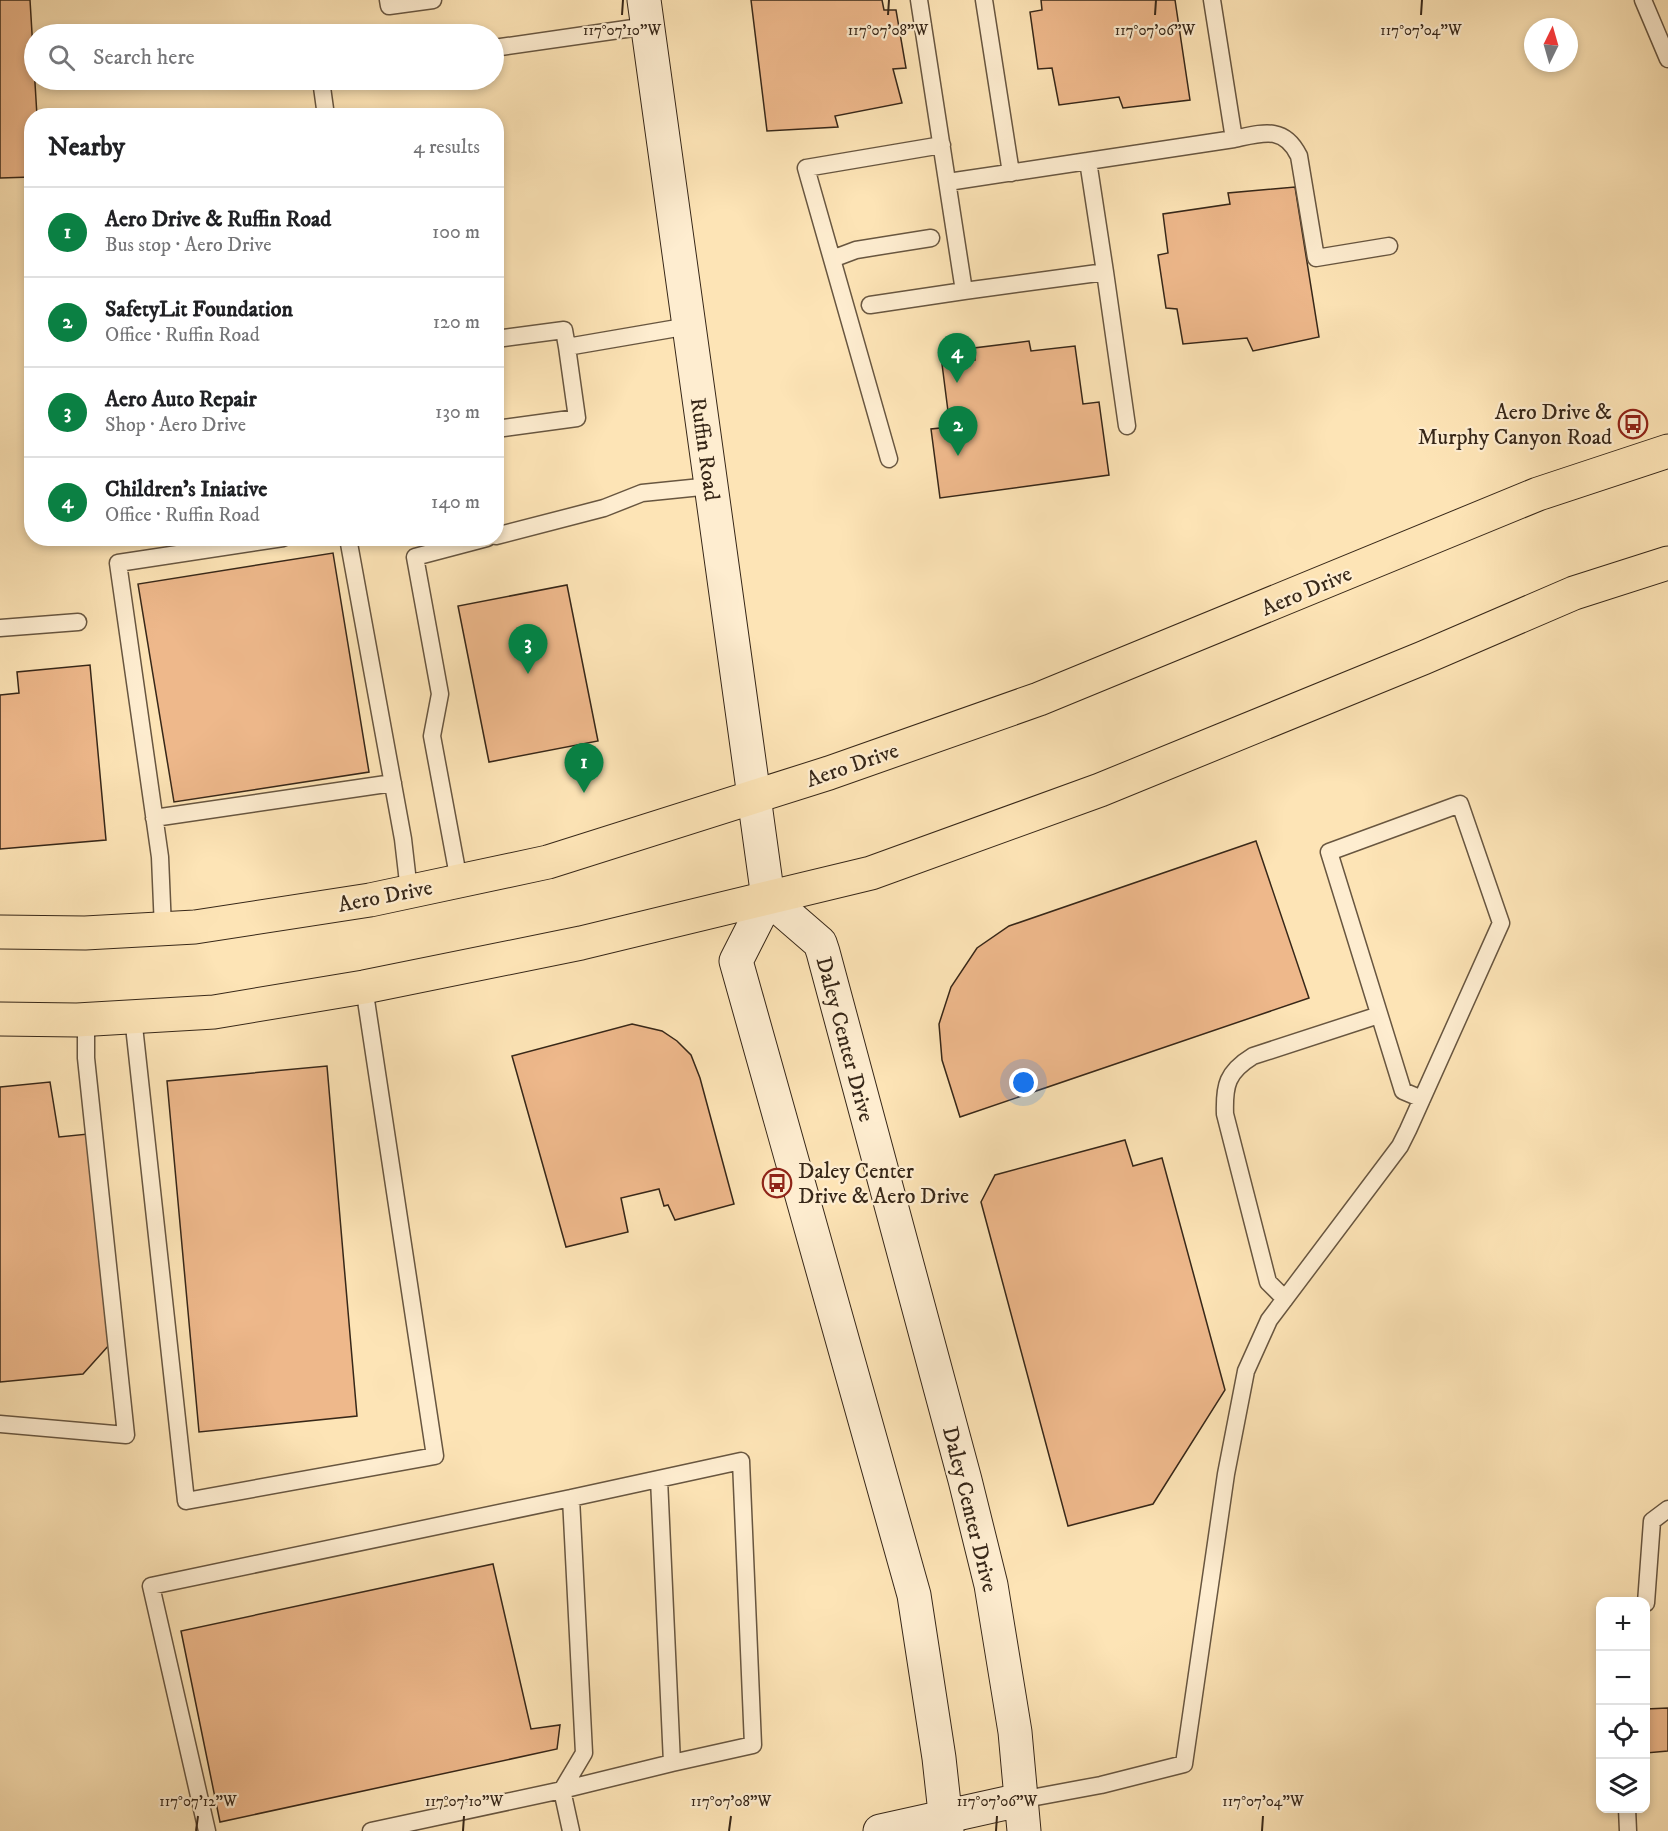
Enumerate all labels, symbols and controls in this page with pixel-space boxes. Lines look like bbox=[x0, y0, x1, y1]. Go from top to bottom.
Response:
north arrow bbox=[1524, 18, 1578, 72]
text: 117°07'10"W bbox=[583, 21, 661, 40]
text: 117°07'08"W bbox=[848, 21, 928, 40]
text: 117°07'06"W bbox=[1115, 21, 1196, 40]
text: 117°07'04"W bbox=[1380, 21, 1462, 40]
search box bbox=[24, 24, 504, 90]
icon: search bbox=[45, 41, 78, 74]
text: Search here bbox=[93, 44, 195, 71]
text: Nearby bbox=[48, 131, 125, 164]
text: 4 results bbox=[413, 135, 480, 160]
text: Aero Drive & Ruffin Road bbox=[105, 206, 331, 233]
text: 1 bbox=[64, 220, 71, 245]
text: 100 m bbox=[432, 220, 480, 245]
text: Bus stop · Aero Drive bbox=[105, 233, 272, 258]
text: SafetyLit Foundation bbox=[105, 296, 293, 323]
text: 2 bbox=[63, 310, 72, 335]
text: 120 m bbox=[433, 310, 480, 335]
text: Office · Ruffin Road bbox=[105, 323, 260, 348]
pin: 4 bbox=[938, 334, 976, 383]
text: Aero Auto Repair bbox=[105, 386, 257, 413]
street label: Ruffin Road bbox=[684, 396, 725, 503]
place label: Aero Drive & Murphy Canyon Road bbox=[1418, 399, 1612, 451]
text: 3 bbox=[64, 400, 71, 425]
text: 130 m bbox=[435, 400, 480, 425]
pin: 2 bbox=[938, 406, 978, 456]
bus stop icon: Aero Drive & Murphy Canyon Road bbox=[1617, 408, 1649, 440]
text: Shop · Aero Drive bbox=[105, 413, 246, 438]
text: Children’s Iniative bbox=[105, 476, 267, 503]
text: 4 bbox=[62, 490, 73, 515]
text: 140 m bbox=[431, 490, 480, 515]
text: Office · Ruffin Road bbox=[105, 503, 260, 528]
street label: Aero Drive bbox=[1257, 560, 1356, 623]
pin: 3 bbox=[508, 624, 548, 674]
street label: Aero Drive bbox=[803, 737, 902, 794]
pin: 1 bbox=[564, 744, 604, 793]
street label: Aero Drive bbox=[336, 874, 435, 919]
street label: Daley Center Drive bbox=[810, 954, 880, 1125]
your location bbox=[1009, 1068, 1038, 1097]
place label: Daley Center Drive & Aero Drive bbox=[798, 1158, 969, 1210]
bus stop icon: Daley Center Drive & Aero Drive bbox=[761, 1167, 793, 1199]
street label: Daley Center Drive bbox=[936, 1424, 1003, 1595]
map controls bbox=[1596, 1597, 1650, 1813]
button: + bbox=[1596, 1597, 1650, 1651]
button: − bbox=[1596, 1651, 1650, 1705]
button: locate bbox=[1596, 1705, 1650, 1759]
button: layers bbox=[1596, 1759, 1650, 1813]
text: 117°07'12"W bbox=[159, 1792, 237, 1811]
text: 117°07'10"W bbox=[425, 1792, 503, 1811]
text: 117°07'08"W bbox=[691, 1792, 771, 1811]
text: 117°07'06"W bbox=[957, 1792, 1038, 1811]
text: 117°07'04"W bbox=[1222, 1792, 1304, 1811]

